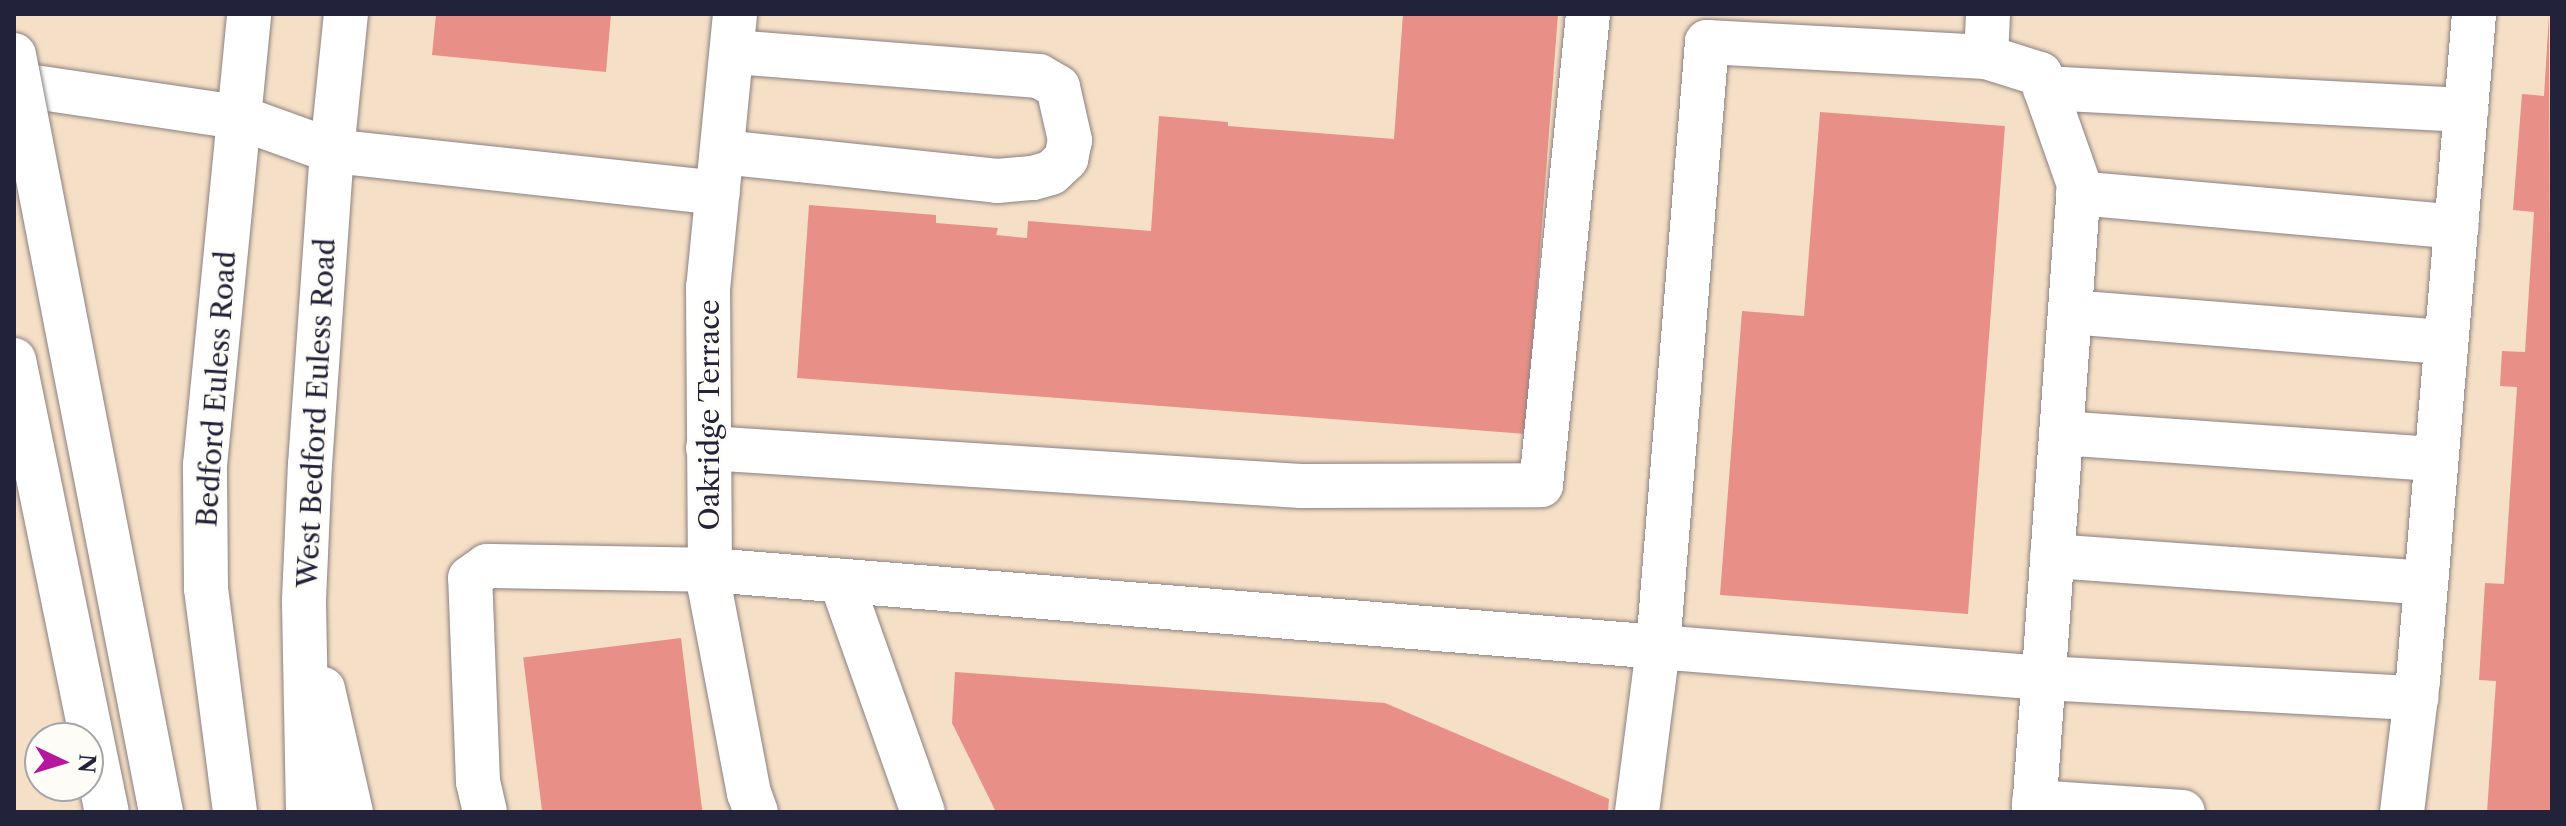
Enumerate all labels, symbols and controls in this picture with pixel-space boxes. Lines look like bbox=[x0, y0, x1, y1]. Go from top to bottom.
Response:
street label: West Bedford Euless Road bbox=[290, 237, 342, 589]
street label: Bedford Euless Road bbox=[190, 250, 242, 528]
street label: Oakridge Terrace bbox=[692, 299, 726, 531]
north arrow bbox=[24, 722, 104, 802]
text: N bbox=[72, 753, 101, 774]

